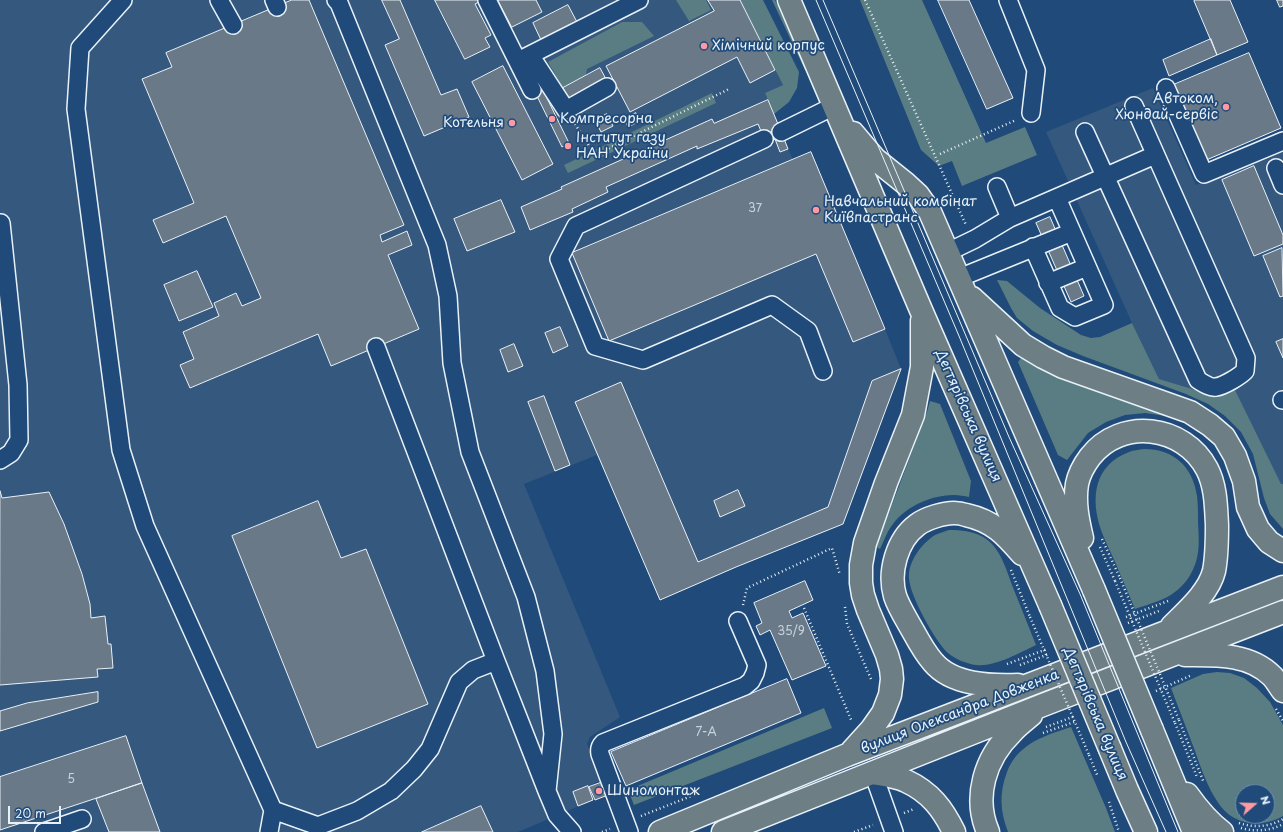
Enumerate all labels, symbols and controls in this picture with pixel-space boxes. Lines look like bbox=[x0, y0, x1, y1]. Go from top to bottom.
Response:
place label: Хімічний корпус bbox=[712, 38, 825, 54]
marker: Хімічний корпус bbox=[699, 41, 709, 51]
place label: Автоком, Хюндай-сервіс bbox=[1115, 91, 1218, 124]
marker: Автоком, Хюндай-сервіс bbox=[1221, 102, 1231, 112]
place label: Компресорна bbox=[560, 111, 653, 127]
marker: Компресорна bbox=[547, 114, 557, 124]
place label: Котельня bbox=[443, 115, 504, 131]
marker: Котельня bbox=[507, 118, 517, 128]
place label: Інститут газу НАН України bbox=[576, 130, 669, 162]
marker: Інститут газу НАН України bbox=[563, 141, 573, 151]
place label: Навчальний комбінат Київпастранс bbox=[824, 194, 977, 226]
house number: 37 bbox=[748, 202, 762, 216]
marker: Навчальний комбінат Київпастранс bbox=[811, 205, 821, 215]
street label: Дегтярівська вулиця bbox=[931, 347, 1005, 485]
house number: 35/9 bbox=[777, 625, 805, 639]
street label: Дегтярівська вулиця bbox=[1059, 645, 1131, 783]
street label: вулиця Олександра Довженка bbox=[859, 666, 1061, 758]
house number: 7-А bbox=[695, 726, 717, 740]
house number: 5 bbox=[67, 773, 75, 787]
place label: Шиномонтаж bbox=[607, 783, 700, 799]
north arrow bbox=[1235, 784, 1275, 824]
marker: Шиномонтаж bbox=[594, 786, 604, 796]
text: N bbox=[1256, 793, 1275, 807]
scale bar bbox=[10, 798, 63, 824]
text: 20 m bbox=[15, 804, 46, 822]

